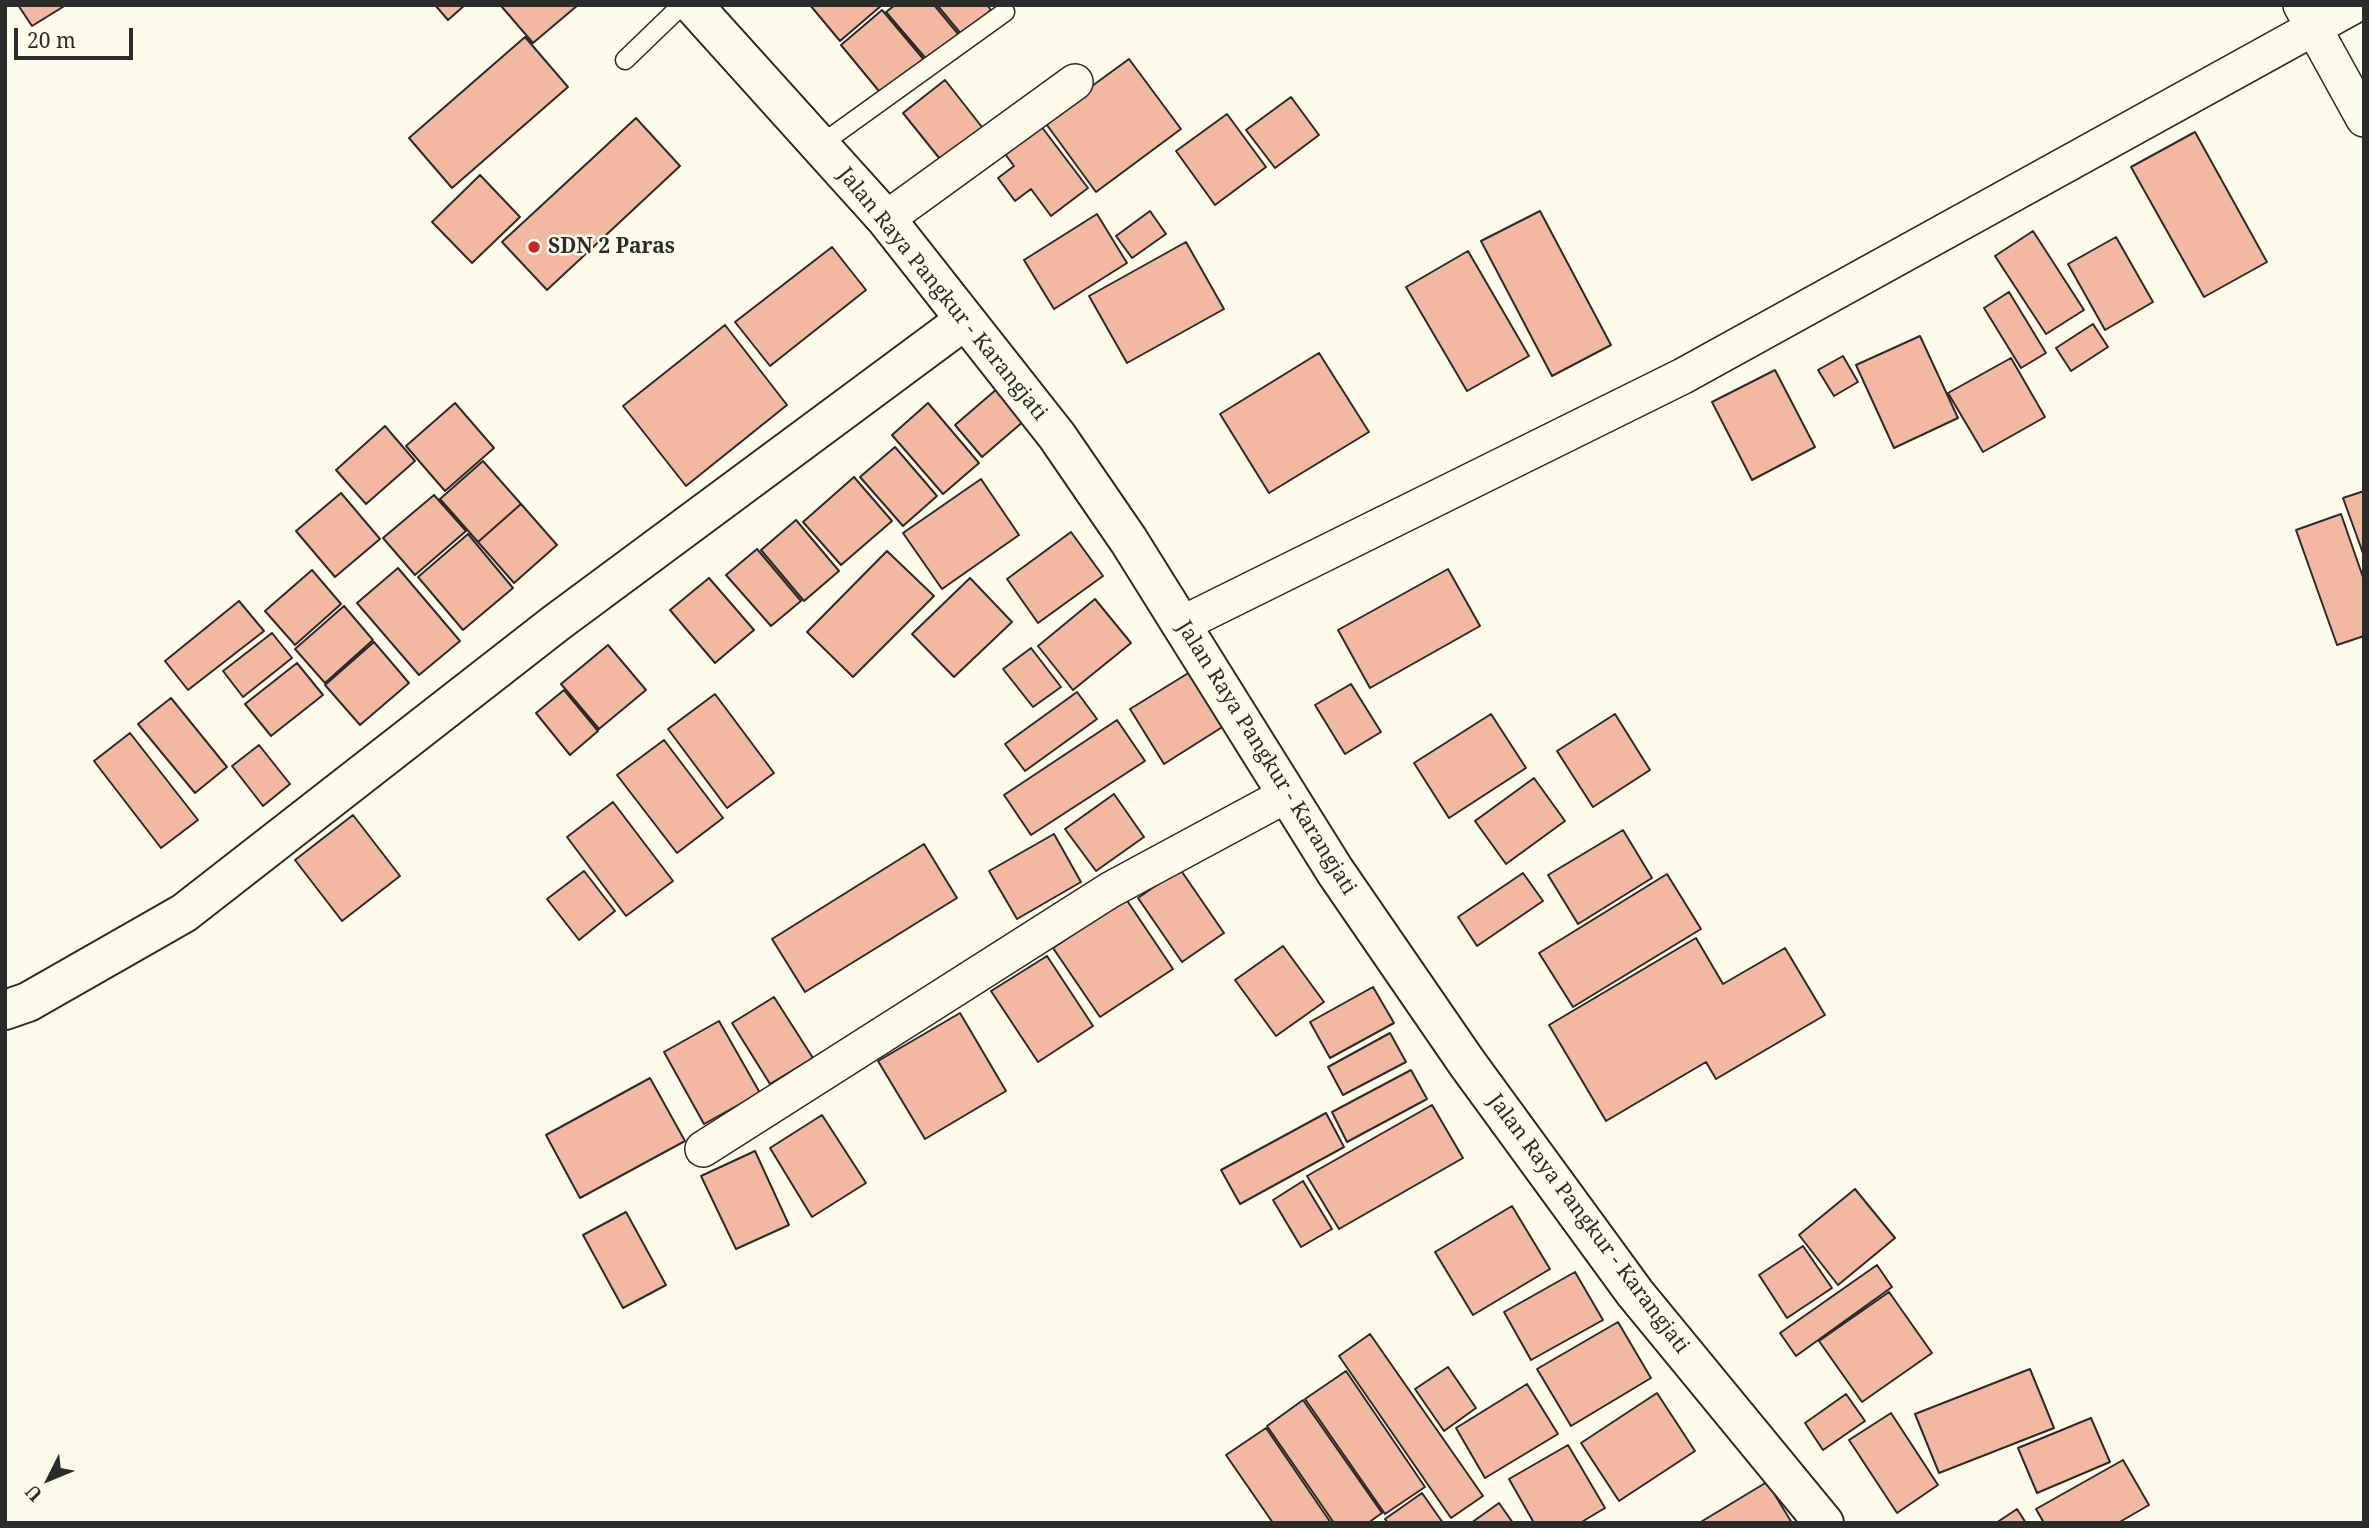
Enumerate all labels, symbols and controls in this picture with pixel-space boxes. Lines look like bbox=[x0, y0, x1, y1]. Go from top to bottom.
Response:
scale bar bbox=[18, 14, 136, 58]
text: 20 m bbox=[27, 26, 76, 54]
street label: Jalan Raya Pangkur - Karangjati bbox=[832, 162, 1052, 426]
place label: SDN 2 Paras bbox=[548, 234, 675, 260]
marker: SDN 2 Paras bbox=[526, 239, 542, 255]
street label: Jalan Raya Pangkur - Karangjati bbox=[1171, 616, 1361, 900]
street label: Jalan Raya Pangkur - Karangjati bbox=[1482, 1089, 1694, 1359]
north arrow bbox=[14, 1444, 84, 1514]
text: U bbox=[19, 1479, 48, 1507]

